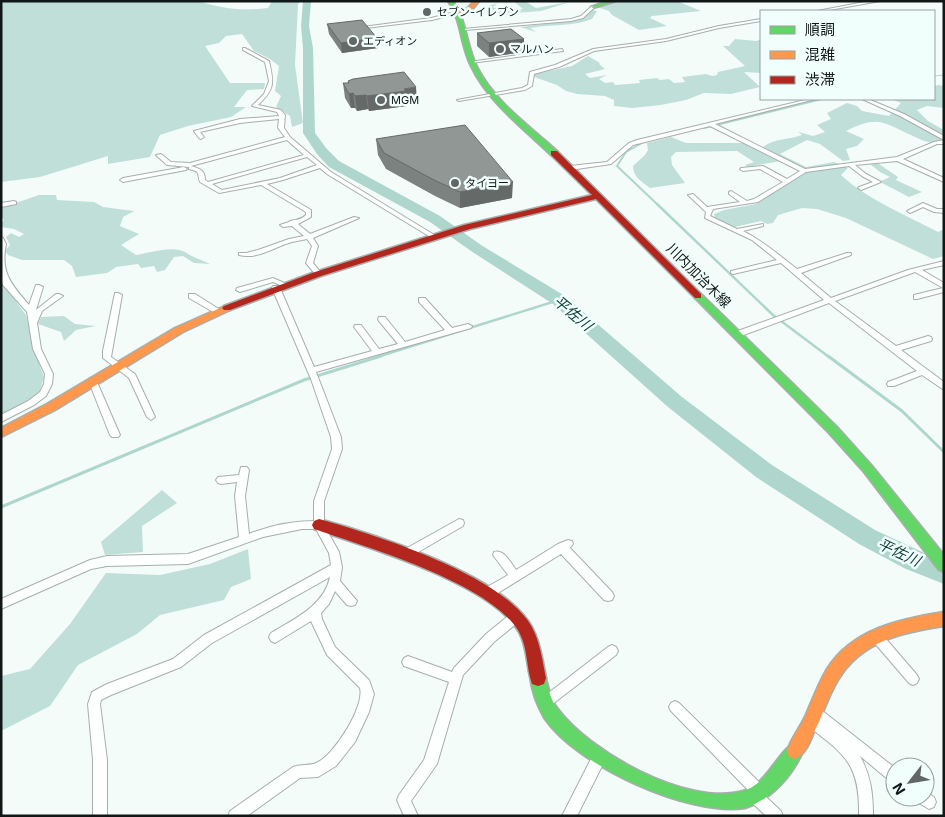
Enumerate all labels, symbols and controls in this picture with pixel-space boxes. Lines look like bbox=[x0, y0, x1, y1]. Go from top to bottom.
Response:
place label: セブン-イレブン bbox=[437, 5, 519, 19]
marker: セブン-イレブン bbox=[421, 6, 433, 18]
legend bbox=[760, 10, 935, 100]
text: 順調 bbox=[805, 20, 835, 39]
place label: エディオン bbox=[363, 34, 417, 48]
marker: エディオン bbox=[347, 35, 359, 47]
place label: マルハン bbox=[510, 42, 554, 56]
marker: マルハン bbox=[494, 43, 506, 55]
text: 混雑 bbox=[805, 45, 835, 64]
text: 渋滞 bbox=[805, 70, 835, 89]
place label: MGM bbox=[391, 93, 419, 107]
marker: MGM bbox=[375, 94, 387, 106]
place label: タイヨー bbox=[465, 176, 509, 190]
marker: タイヨー bbox=[449, 177, 461, 189]
street label: 川内加治木線 bbox=[663, 239, 735, 311]
water label: 平佐川 bbox=[550, 291, 598, 336]
water label: 平佐川 bbox=[875, 534, 925, 571]
north arrow bbox=[885, 757, 935, 807]
text: N bbox=[888, 780, 908, 798]

